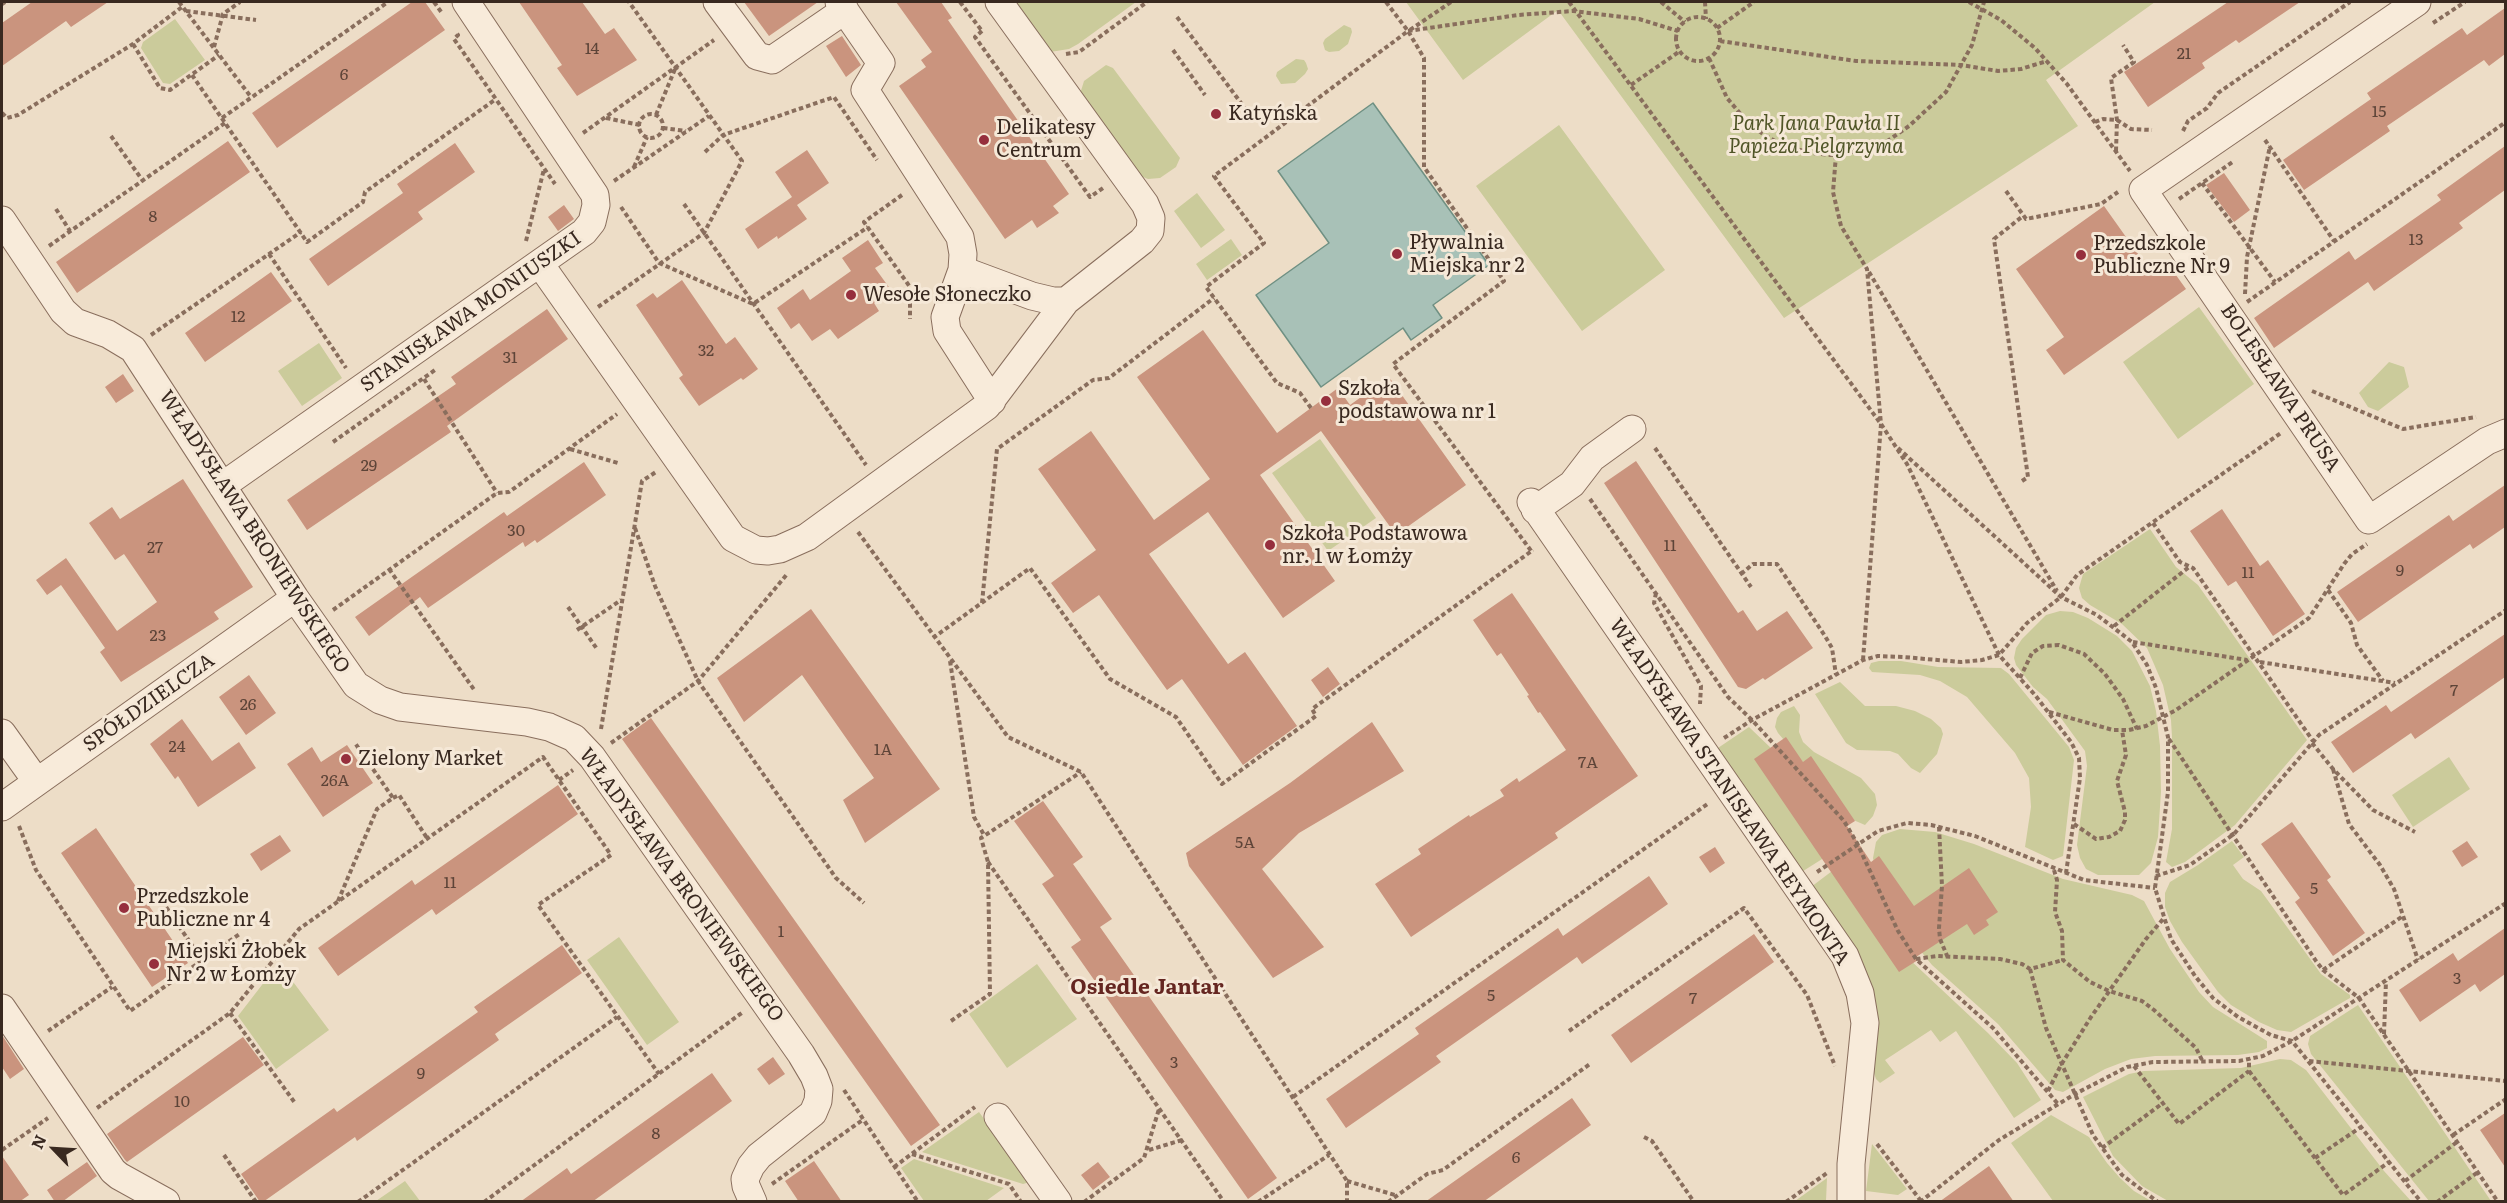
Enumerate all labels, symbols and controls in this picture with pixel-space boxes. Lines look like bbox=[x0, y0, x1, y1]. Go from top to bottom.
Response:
house number: 14 bbox=[585, 39, 599, 59]
house number: 21 bbox=[2177, 44, 2191, 64]
house number: 6 bbox=[340, 65, 348, 85]
place label: Katyńska bbox=[1228, 102, 1317, 126]
house number: 15 bbox=[2372, 102, 2386, 122]
marker: Katyńska bbox=[1209, 107, 1223, 121]
park label: Park Jana Pawła II Papieża Pielgrzyma bbox=[1728, 112, 1904, 159]
place label: Delikatesy Centrum bbox=[996, 116, 1096, 163]
marker: Delikatesy Centrum bbox=[977, 133, 991, 147]
house number: 8 bbox=[149, 207, 157, 227]
street label: STANISŁAWA MONIUSZKI bbox=[356, 226, 586, 398]
house number: 13 bbox=[2408, 230, 2424, 250]
place label: Pływalnia Miejska nr 2 bbox=[1409, 231, 1525, 278]
place label: Przedszkole Publiczne Nr 9 bbox=[2093, 232, 2230, 279]
marker: Pływalnia Miejska nr 2 bbox=[1390, 247, 1404, 261]
marker: Przedszkole Publiczne Nr 9 bbox=[2074, 248, 2088, 262]
place label: Wesołe Słoneczko bbox=[863, 283, 1031, 307]
marker: Wesołe Słoneczko bbox=[844, 288, 858, 302]
street label: BOLESŁAWA PRUSA bbox=[2215, 299, 2345, 477]
house number: 12 bbox=[231, 307, 245, 327]
house number: 32 bbox=[698, 341, 714, 361]
house number: 31 bbox=[502, 348, 518, 368]
place label: Szkoła podstawowa nr 1 bbox=[1338, 377, 1496, 424]
street label: WŁADYSŁAWA BRONIEWSKIEGO bbox=[153, 386, 355, 678]
marker: Szkoła podstawowa nr 1 bbox=[1319, 394, 1333, 408]
house number: 29 bbox=[361, 456, 377, 476]
house number: 30 bbox=[507, 521, 525, 541]
place label: Szkoła Podstawowa nr. 1 w Łomży bbox=[1282, 522, 1468, 569]
house number: 11 bbox=[1663, 536, 1677, 556]
house number: 27 bbox=[147, 538, 163, 558]
marker: Szkoła Podstawowa nr. 1 w Łomży bbox=[1263, 538, 1277, 552]
house number: 9 bbox=[2396, 561, 2404, 581]
house number: 11 bbox=[2241, 563, 2255, 583]
street label: WŁADYSŁAWA STANISŁAWA REYMONTA bbox=[1604, 614, 1854, 970]
house number: 23 bbox=[150, 626, 166, 646]
street label: SPÓŁDZIELCZA bbox=[79, 649, 219, 757]
house number: 7 bbox=[2450, 681, 2458, 701]
house number: 26 bbox=[240, 695, 256, 715]
house number: 24 bbox=[169, 737, 185, 757]
house number: 1A bbox=[874, 740, 892, 760]
street label: WŁADYSŁAWA BRONIEWSKIEGO bbox=[574, 743, 788, 1027]
place label: Zielony Market bbox=[358, 747, 503, 771]
marker: Zielony Market bbox=[339, 752, 353, 766]
house number: 7A bbox=[1578, 753, 1598, 773]
house number: 26A bbox=[321, 771, 349, 791]
house number: 5A bbox=[1235, 833, 1255, 853]
house number: 11 bbox=[443, 873, 457, 893]
house number: 5 bbox=[2310, 879, 2318, 899]
place label: Przedszkole Publiczne nr 4 bbox=[136, 885, 270, 932]
marker: Przedszkole Publiczne nr 4 bbox=[117, 901, 131, 915]
house number: 1 bbox=[778, 922, 784, 942]
place label: Miejski Żłobek Nr 2 w Łomży bbox=[166, 940, 306, 987]
marker: Miejski Żłobek Nr 2 w Łomży bbox=[147, 957, 161, 971]
house number: 3 bbox=[2453, 969, 2461, 989]
district label: Osiedle Jantar bbox=[1070, 975, 1224, 1001]
house number: 5 bbox=[1487, 986, 1495, 1006]
house number: 7 bbox=[1689, 989, 1697, 1009]
house number: 3 bbox=[1170, 1053, 1178, 1073]
house number: 9 bbox=[417, 1064, 425, 1084]
house number: 10 bbox=[174, 1092, 190, 1112]
north arrow bbox=[24, 1119, 84, 1179]
house number: 8 bbox=[652, 1124, 660, 1144]
text: N bbox=[24, 1130, 51, 1153]
house number: 6 bbox=[1512, 1148, 1520, 1168]

